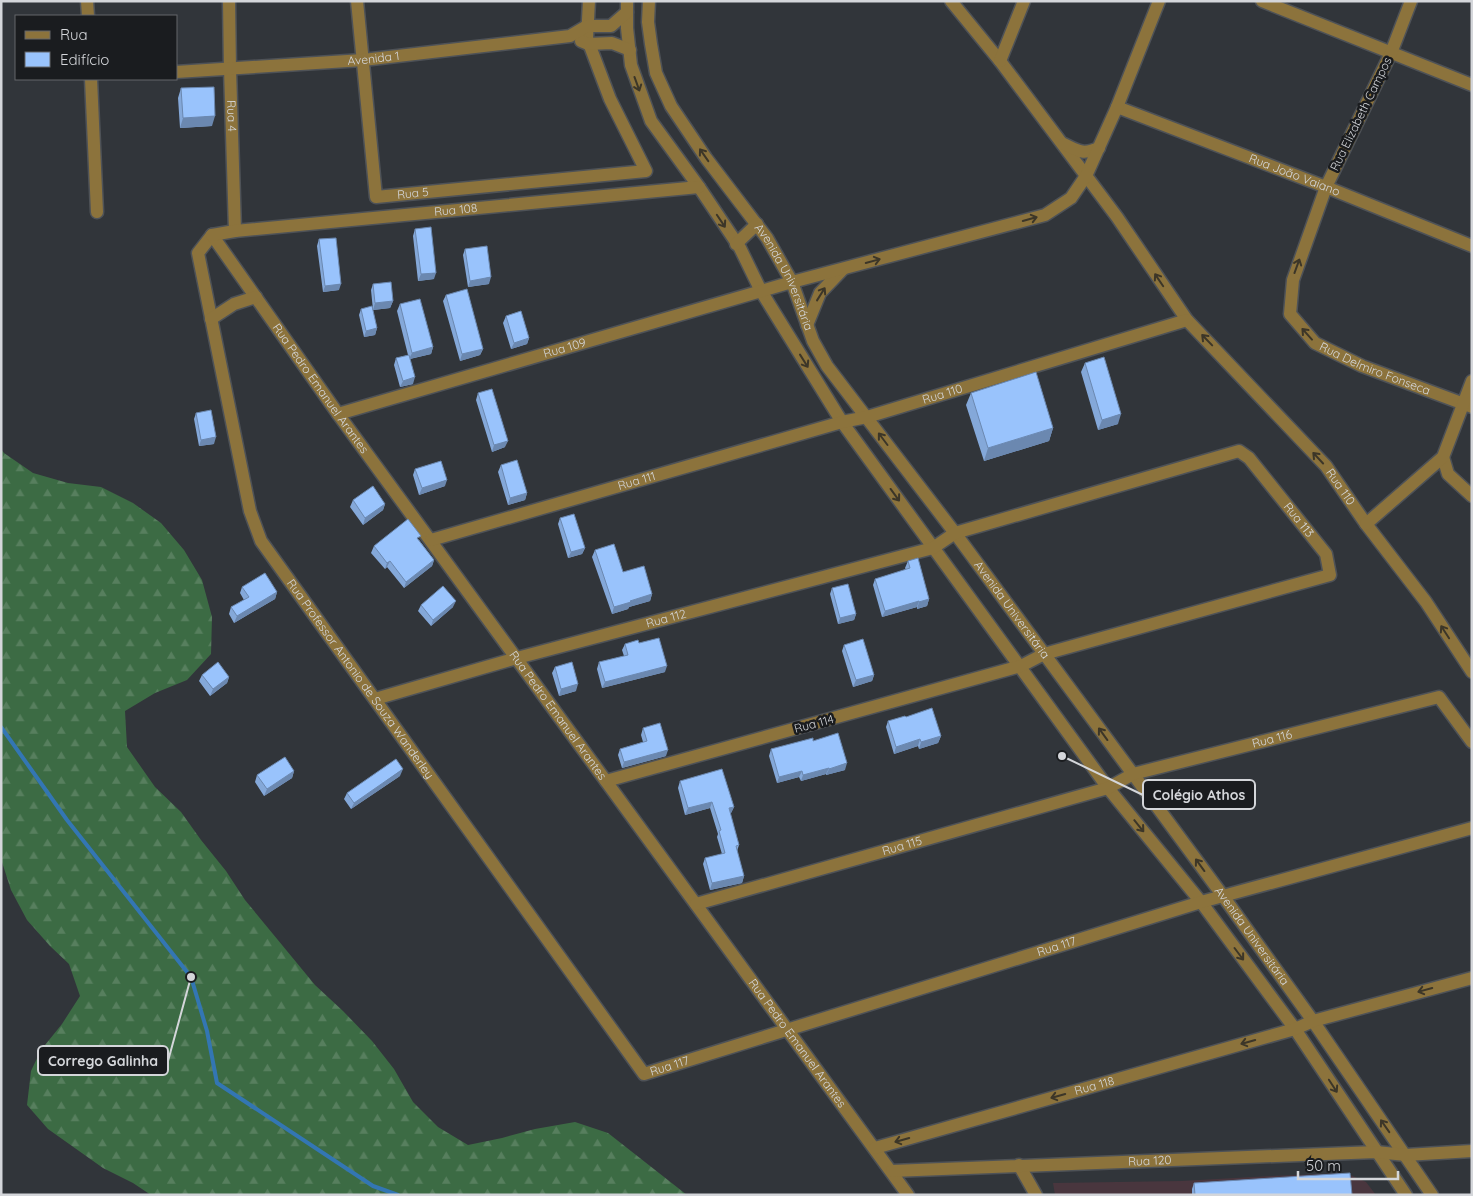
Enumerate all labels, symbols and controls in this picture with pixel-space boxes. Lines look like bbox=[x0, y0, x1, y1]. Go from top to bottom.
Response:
legend bbox=[15, 15, 178, 80]
text: Rua bbox=[60, 25, 88, 44]
street label: Avenida 1 bbox=[347, 48, 400, 68]
text: Edifício bbox=[60, 50, 109, 69]
street label: Rua Elizabeth Campos bbox=[1326, 54, 1395, 173]
one-way arrow bbox=[633, 75, 642, 91]
street label: Rua 4 bbox=[224, 100, 240, 132]
one-way arrow bbox=[699, 149, 709, 163]
street label: Rua João Vaiano bbox=[1247, 150, 1342, 199]
street label: Rua 5 bbox=[396, 184, 429, 202]
street label: Rua 108 bbox=[433, 200, 478, 219]
one-way arrow bbox=[717, 214, 727, 228]
one-way arrow bbox=[1021, 214, 1037, 223]
street label: Avenida Universitária bbox=[752, 220, 817, 332]
one-way arrow bbox=[864, 256, 880, 265]
one-way arrow bbox=[1293, 258, 1303, 274]
one-way arrow bbox=[1154, 273, 1165, 287]
one-way arrow bbox=[816, 287, 826, 301]
street label: Rua Pedro Emanuel Arantes bbox=[270, 320, 372, 456]
one-way arrow bbox=[1302, 327, 1313, 340]
street label: Rua 109 bbox=[541, 334, 588, 361]
one-way arrow bbox=[1201, 334, 1213, 346]
street label: Rua Delmiro Fonseca bbox=[1317, 338, 1433, 398]
one-way arrow bbox=[800, 354, 810, 368]
street label: Rua 110 bbox=[920, 380, 964, 407]
one-way arrow bbox=[878, 433, 889, 446]
one-way arrow bbox=[1312, 452, 1324, 464]
street label: Rua 110 bbox=[1323, 465, 1359, 508]
street label: Rua 111 bbox=[616, 468, 657, 493]
one-way arrow bbox=[890, 488, 901, 501]
street label: Rua 113 bbox=[1281, 499, 1318, 540]
street label: Avenida Universitária bbox=[971, 558, 1053, 661]
street label: Rua Professor Antonio de Souza Wanderley bbox=[284, 576, 437, 782]
street label: Rua 112 bbox=[644, 606, 688, 631]
one-way arrow bbox=[1440, 625, 1450, 639]
street label: Rua Pedro Emanuel Arantes bbox=[506, 648, 611, 783]
street label: Rua 114 bbox=[792, 711, 835, 736]
street label: Rua 116 bbox=[1250, 726, 1294, 751]
one-way arrow bbox=[1098, 728, 1109, 741]
callout: Colégio Athos bbox=[1143, 780, 1255, 809]
text: Colégio Athos bbox=[1153, 786, 1246, 804]
one-way arrow bbox=[1133, 819, 1144, 832]
street label: Rua 115 bbox=[880, 833, 924, 858]
one-way arrow bbox=[1195, 858, 1205, 872]
street label: Avenida Universitária bbox=[1212, 884, 1293, 988]
street label: Rua 117 bbox=[1035, 933, 1078, 959]
one-way arrow bbox=[1234, 947, 1244, 961]
street label: Rua Pedro Emanuel Arantes bbox=[746, 976, 850, 1111]
one-way arrow bbox=[1417, 986, 1433, 996]
one-way arrow bbox=[1240, 1038, 1256, 1047]
callout: Corrego Galinha bbox=[38, 1046, 168, 1075]
text: Corrego Galinha bbox=[48, 1052, 158, 1070]
street label: Rua 117 bbox=[648, 1053, 691, 1079]
street label: Rua 118 bbox=[1073, 1073, 1116, 1098]
one-way arrow bbox=[1328, 1079, 1338, 1093]
one-way arrow bbox=[1050, 1092, 1066, 1101]
one-way arrow bbox=[1380, 1119, 1390, 1133]
one-way arrow bbox=[894, 1136, 910, 1146]
scale bar bbox=[1298, 1148, 1398, 1180]
street label: Rua 120 bbox=[1128, 1152, 1172, 1169]
text: 50 m bbox=[1306, 1156, 1341, 1175]

